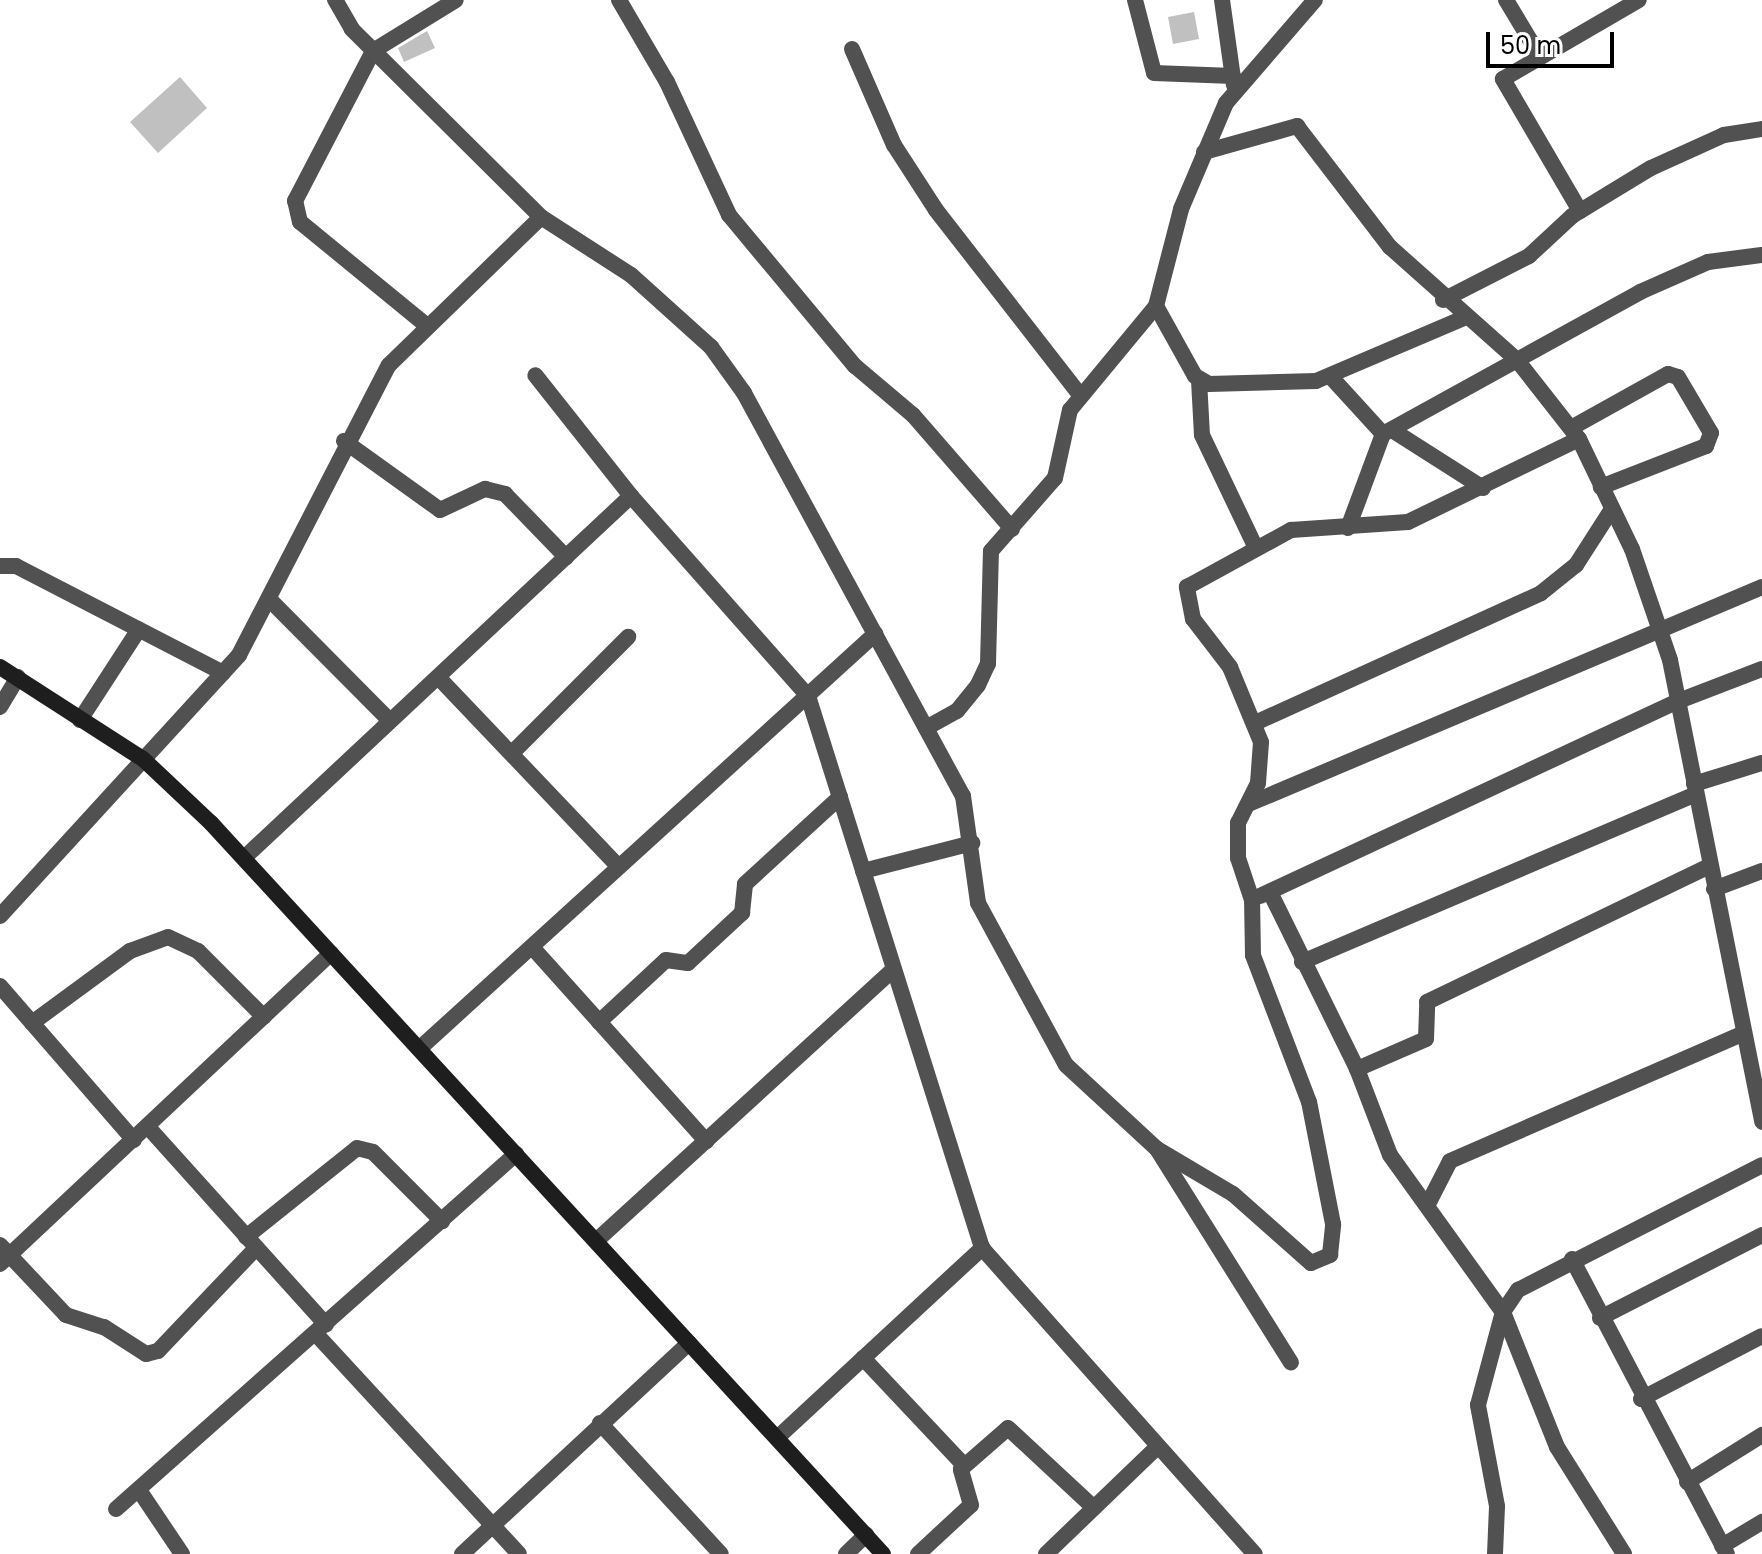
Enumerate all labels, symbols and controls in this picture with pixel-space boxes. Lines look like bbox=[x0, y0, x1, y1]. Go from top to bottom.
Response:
scale bar bbox=[1490, 16, 1618, 66]
text: 50 m bbox=[1500, 29, 1561, 62]

